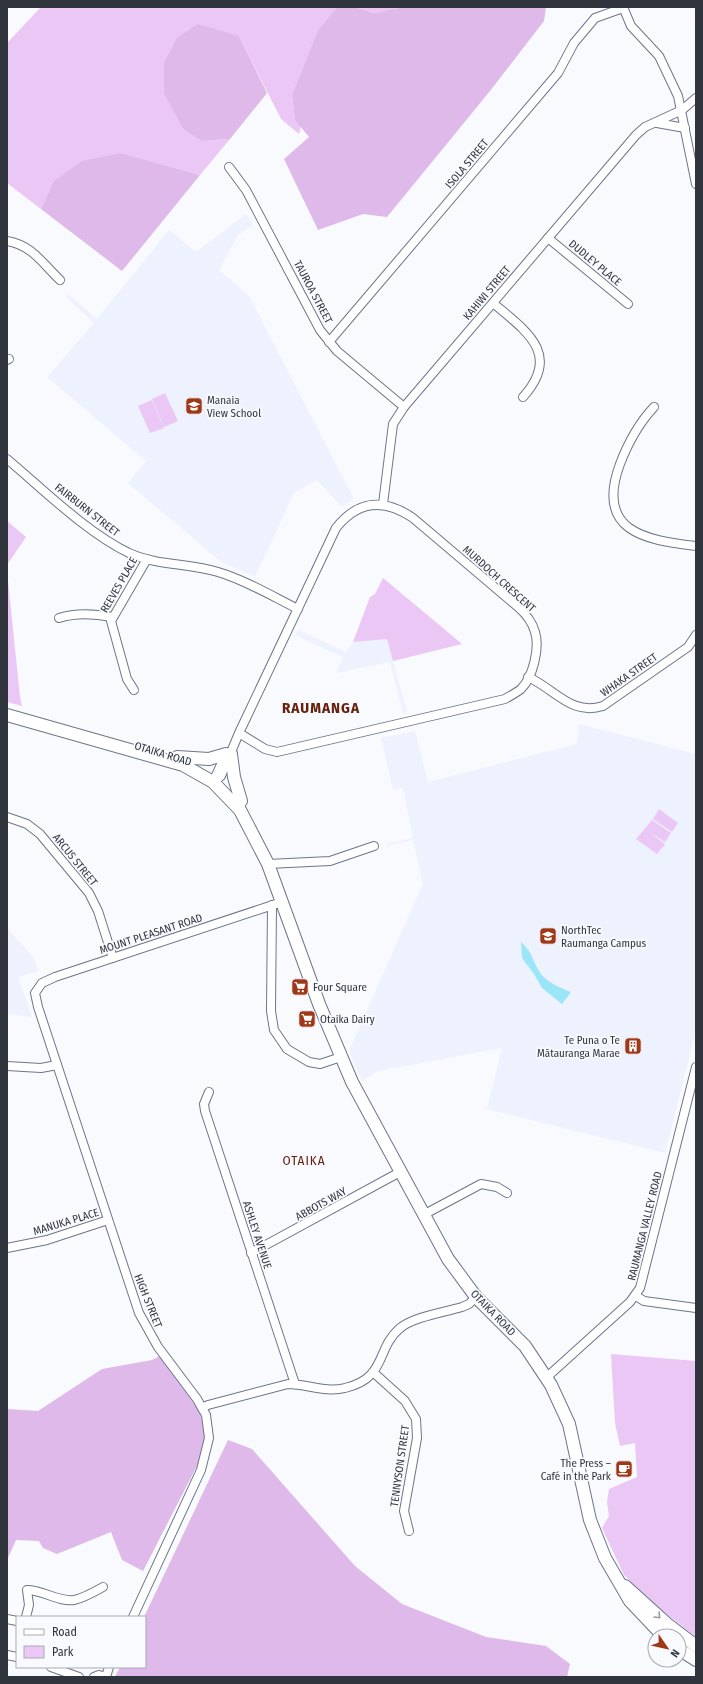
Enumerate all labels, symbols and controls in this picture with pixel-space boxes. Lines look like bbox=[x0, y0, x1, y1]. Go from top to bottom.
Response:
street label: ISOLA STREET bbox=[443, 136, 492, 191]
street label: DUDLEY PLACE bbox=[566, 237, 624, 289]
street label: TAUROA STREET bbox=[291, 258, 335, 327]
street label: KAHIWI STREET bbox=[461, 263, 514, 323]
place label: Manaia View School bbox=[207, 394, 261, 420]
school or university icon: Manaia View School bbox=[184, 396, 204, 416]
street label: FAIRBURN STREET bbox=[52, 481, 123, 540]
street label: MURDOCH CRESCENT bbox=[460, 543, 539, 616]
street label: REEVES PLACE bbox=[98, 555, 140, 615]
street label: WHAKA STREET bbox=[598, 650, 661, 699]
district label: RAUMANGA bbox=[282, 699, 360, 717]
street label: OTAIKA ROAD bbox=[133, 739, 193, 769]
street label: ARCUS STREET bbox=[50, 831, 101, 889]
street label: MOUNT PLEASANT ROAD bbox=[98, 911, 204, 957]
place label: NorthTec Raumanga Campus bbox=[561, 924, 647, 950]
school or university icon: NorthTec Raumanga Campus bbox=[538, 926, 558, 946]
supermarket icon: Four Square bbox=[290, 977, 310, 997]
place label: Four Square bbox=[313, 981, 367, 994]
supermarket icon: Otaika Dairy bbox=[297, 1009, 317, 1029]
place label: Otaika Dairy bbox=[320, 1013, 375, 1026]
place label: Te Puna o Te Mātauranga Marae bbox=[537, 1034, 620, 1060]
building icon: Te Puna o Te Mātauranga Marae bbox=[623, 1036, 643, 1056]
district label: OTAIKA bbox=[282, 1153, 326, 1168]
street label: RAUMANGA VALLEY ROAD bbox=[625, 1170, 665, 1282]
street label: ABBOTS WAY bbox=[293, 1184, 349, 1223]
street label: ASHLEY AVENUE bbox=[240, 1199, 274, 1271]
street label: MANUKA PLACE bbox=[32, 1206, 100, 1238]
street label: HIGH STREET bbox=[131, 1272, 165, 1331]
street label: OTAIKA ROAD bbox=[468, 1287, 518, 1339]
street label: TENNYSON STREET bbox=[388, 1423, 412, 1508]
place label: The Press – Café in the Park bbox=[541, 1457, 612, 1483]
cafe icon: The Press – Café in the Park bbox=[614, 1459, 634, 1479]
one-way arrow bbox=[653, 1611, 661, 1619]
legend bbox=[16, 1616, 146, 1668]
text: Road bbox=[52, 1625, 77, 1639]
north arrow bbox=[647, 1628, 687, 1668]
text: Park bbox=[52, 1645, 74, 1659]
text: N bbox=[668, 1647, 682, 1660]

